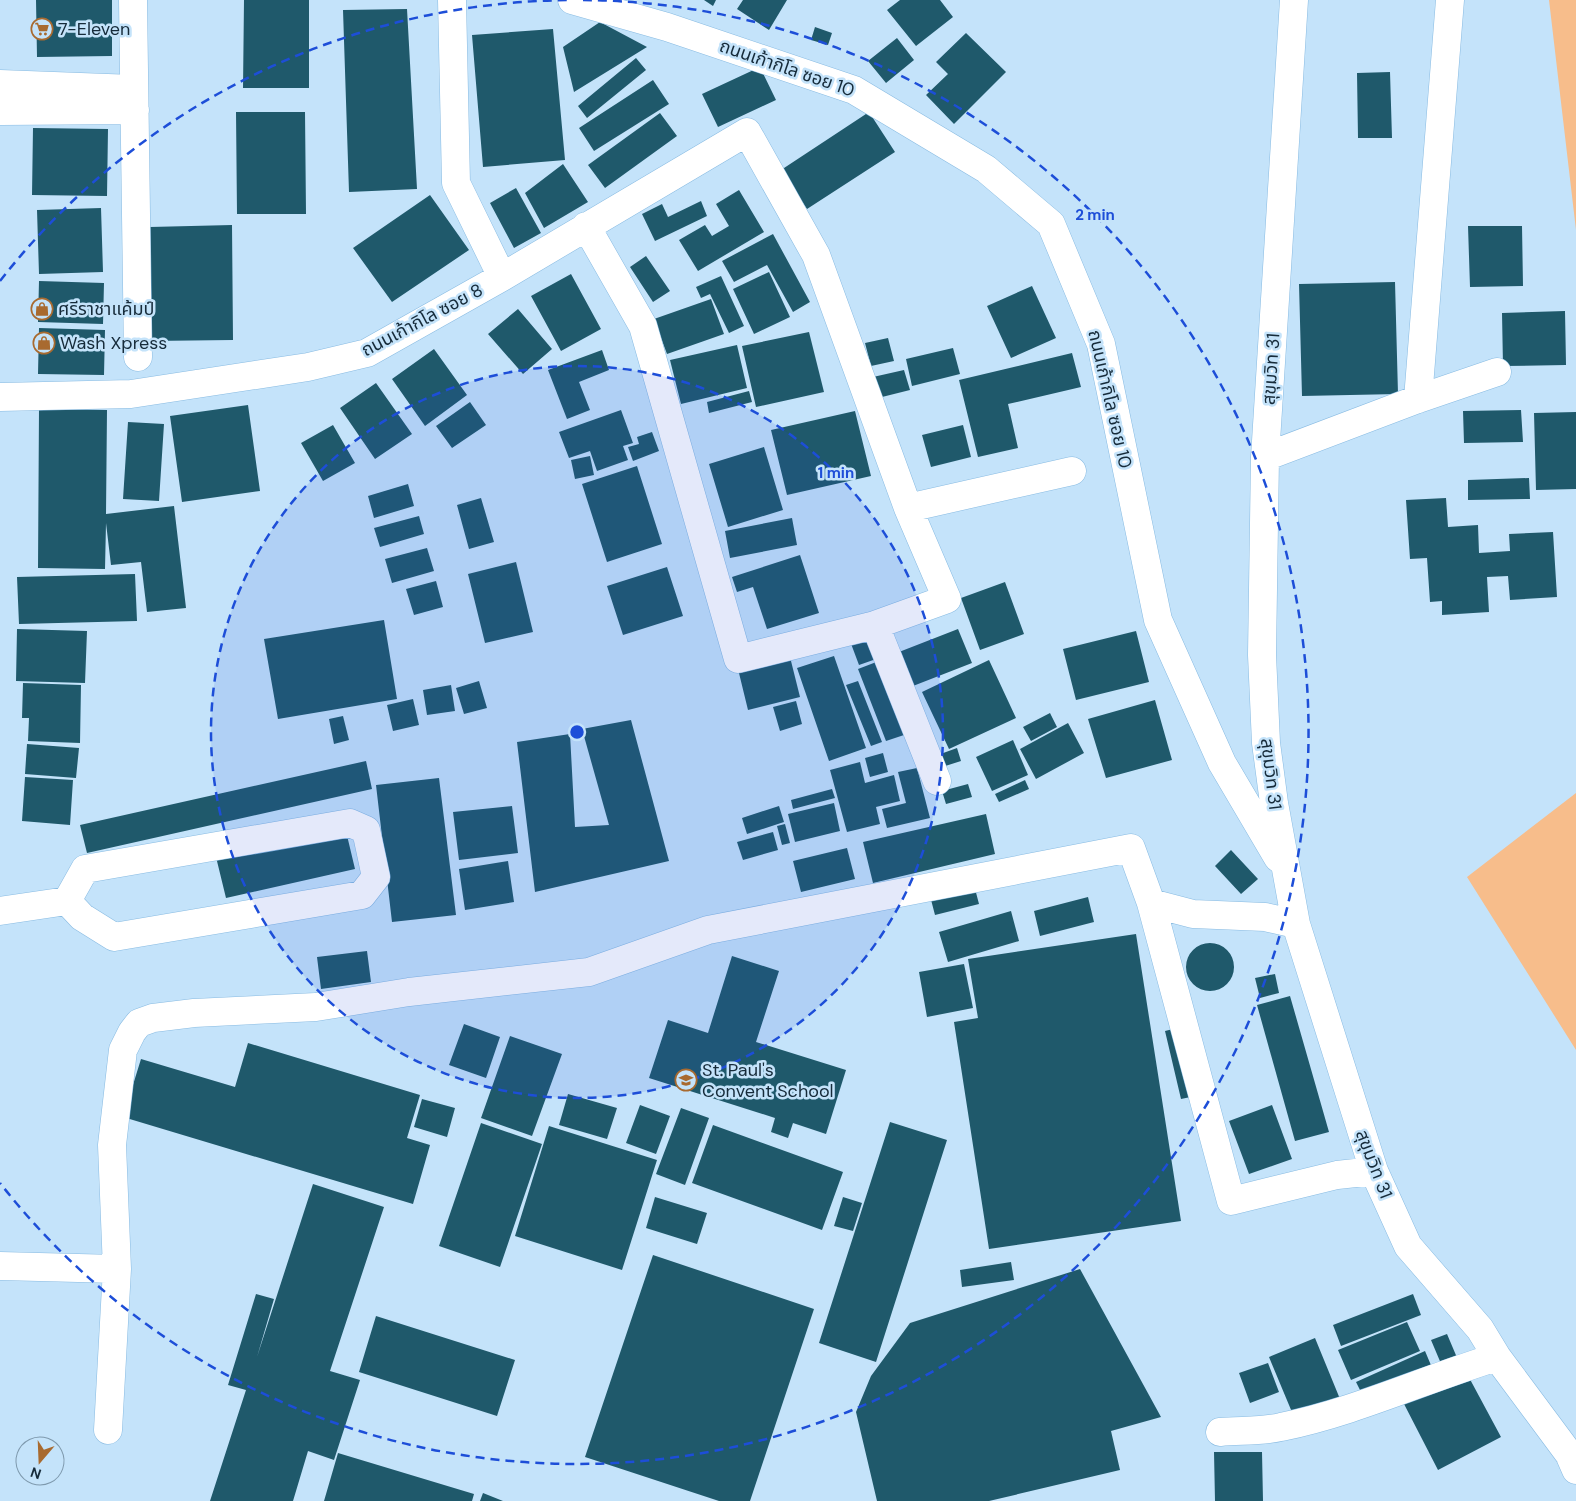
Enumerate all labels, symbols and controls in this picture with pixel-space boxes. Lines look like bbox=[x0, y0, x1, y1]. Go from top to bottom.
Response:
supermarket icon: 7-Eleven bbox=[30, 17, 54, 41]
place label: 7-Eleven bbox=[58, 17, 130, 41]
street label: ถนนเก้ากิโล ซอย 10 bbox=[716, 34, 858, 102]
text: 2 min bbox=[1075, 205, 1115, 225]
street label: ถนนเก้ากิโล ซอย 8 bbox=[357, 278, 487, 362]
shop icon: ศรีราชาแค้มป์ bbox=[30, 297, 54, 321]
place label: ศรีราชาแค้มป์ bbox=[58, 297, 154, 321]
street label: ถนนเก้ากิโล ซอย 10 bbox=[1082, 327, 1138, 471]
shop icon: Wash Xpress bbox=[32, 331, 56, 355]
place label: Wash Xpress bbox=[60, 331, 167, 355]
street label: สุขุมวิท 31 bbox=[1257, 332, 1285, 406]
text: 1 min bbox=[818, 463, 854, 483]
centre of rings bbox=[568, 723, 586, 741]
street label: สุขุมวิท 31 bbox=[1255, 737, 1287, 811]
place label: St. Paul's Convent School bbox=[702, 1058, 834, 1103]
school or university icon: St. Paul's Convent School bbox=[674, 1068, 698, 1092]
street label: สุขุมวิท 31 bbox=[1350, 1126, 1398, 1202]
north arrow bbox=[15, 1436, 65, 1486]
text: N bbox=[28, 1463, 44, 1483]

